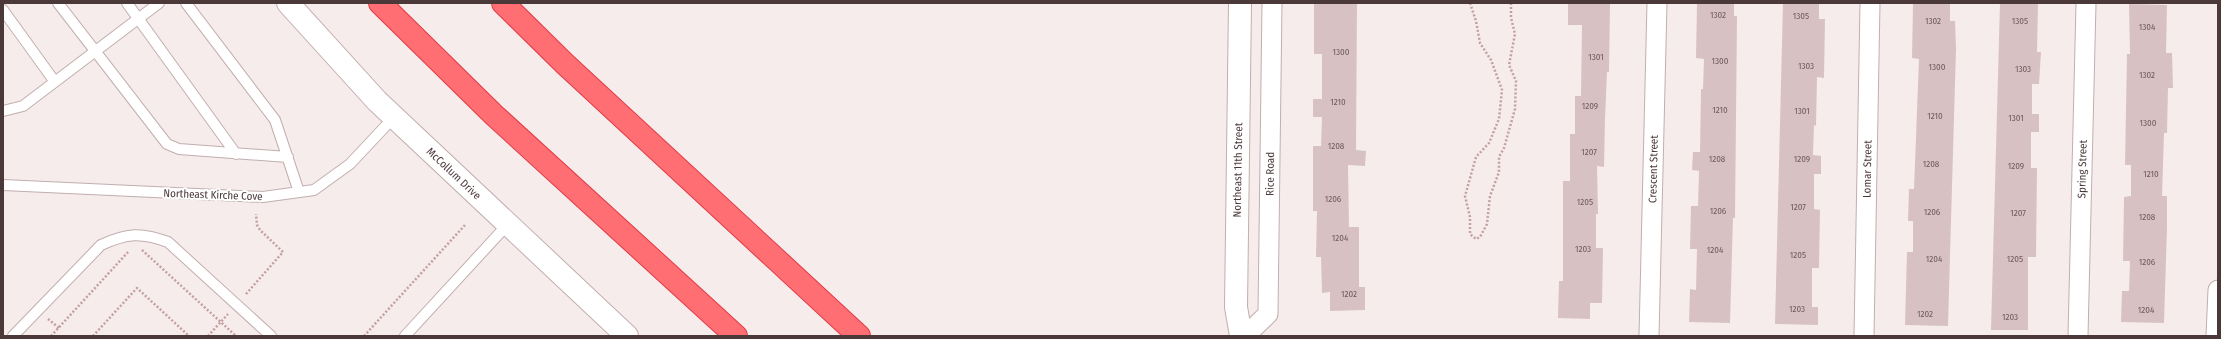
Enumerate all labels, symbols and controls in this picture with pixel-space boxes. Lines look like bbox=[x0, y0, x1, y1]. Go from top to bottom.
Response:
house number: 1302 bbox=[1710, 10, 1726, 20]
house number: 1305 bbox=[1793, 11, 1809, 21]
house number: 1302 bbox=[1925, 16, 1941, 26]
house number: 1305 bbox=[2012, 16, 2028, 26]
house number: 1304 bbox=[2139, 22, 2156, 32]
house number: 1300 bbox=[1333, 47, 1350, 57]
house number: 1301 bbox=[1588, 52, 1604, 62]
house number: 1300 bbox=[1712, 56, 1729, 66]
house number: 1303 bbox=[1798, 61, 1814, 71]
house number: 1300 bbox=[1929, 62, 1946, 72]
house number: 1303 bbox=[2015, 64, 2031, 74]
house number: 1302 bbox=[2139, 70, 2155, 80]
house number: 1210 bbox=[1330, 97, 1346, 107]
house number: 1209 bbox=[1582, 101, 1598, 111]
house number: 1210 bbox=[1712, 105, 1728, 115]
house number: 1301 bbox=[1794, 106, 1810, 116]
house number: 1210 bbox=[1927, 111, 1943, 121]
house number: 1301 bbox=[2008, 113, 2024, 123]
house number: 1300 bbox=[2140, 118, 2157, 128]
street label: Northeast 11th Street bbox=[1231, 122, 1245, 217]
street label: Crescent Street bbox=[1646, 134, 1660, 203]
street label: Spring Street bbox=[2075, 139, 2089, 199]
street label: Lomar Street bbox=[1860, 140, 1874, 198]
house number: 1208 bbox=[1328, 141, 1345, 151]
street label: McCollum Drive bbox=[424, 145, 484, 202]
house number: 1207 bbox=[1581, 147, 1597, 157]
street label: Rice Road bbox=[1263, 152, 1277, 196]
house number: 1208 bbox=[1709, 154, 1726, 164]
house number: 1209 bbox=[1794, 154, 1810, 164]
house number: 1208 bbox=[1923, 159, 1940, 169]
house number: 1209 bbox=[2008, 161, 2024, 171]
house number: 1210 bbox=[2143, 169, 2159, 179]
street label: Northeast Kirche Cove bbox=[163, 187, 263, 203]
house number: 1206 bbox=[1325, 194, 1342, 204]
house number: 1205 bbox=[1577, 197, 1593, 207]
house number: 1207 bbox=[1790, 202, 1806, 212]
house number: 1206 bbox=[1710, 206, 1727, 216]
house number: 1206 bbox=[1924, 207, 1941, 217]
house number: 1207 bbox=[2010, 208, 2026, 218]
house number: 1208 bbox=[2139, 212, 2156, 222]
house number: 1204 bbox=[1332, 233, 1349, 243]
house number: 1203 bbox=[1575, 244, 1591, 254]
house number: 1204 bbox=[1707, 245, 1724, 255]
house number: 1205 bbox=[1790, 250, 1806, 260]
house number: 1204 bbox=[1926, 254, 1943, 264]
house number: 1205 bbox=[2007, 254, 2023, 264]
house number: 1206 bbox=[2139, 257, 2156, 267]
house number: 1202 bbox=[1341, 289, 1357, 299]
house number: 1203 bbox=[1789, 304, 1805, 314]
house number: 1204 bbox=[2138, 305, 2155, 315]
house number: 1202 bbox=[1917, 309, 1933, 319]
house number: 1203 bbox=[2002, 312, 2018, 322]

